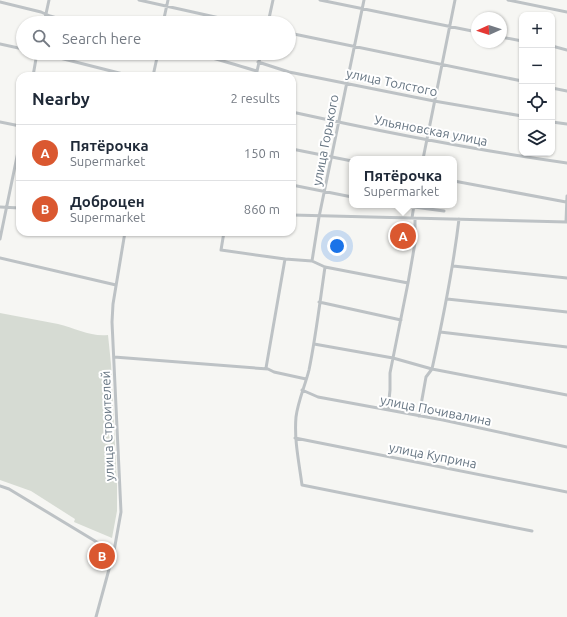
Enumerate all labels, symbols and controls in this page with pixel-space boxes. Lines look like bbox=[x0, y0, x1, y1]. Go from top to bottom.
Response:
north arrow bbox=[471, 12, 507, 48]
map controls bbox=[519, 12, 555, 156]
button: + bbox=[519, 12, 555, 48]
search box bbox=[16, 16, 296, 60]
icon: search bbox=[30, 27, 52, 49]
text: Search here bbox=[62, 30, 141, 47]
button: − bbox=[519, 48, 555, 84]
street label: улица Толстого bbox=[345, 66, 439, 98]
button: locate bbox=[519, 84, 555, 120]
text: Nearby bbox=[32, 89, 90, 108]
text: 2 results bbox=[230, 91, 280, 105]
street label: улица Горького bbox=[309, 93, 341, 187]
street label: Ульяновская улица bbox=[373, 112, 489, 148]
button: layers bbox=[519, 120, 555, 156]
text: Пятёрочка bbox=[70, 137, 149, 154]
text: A bbox=[40, 146, 50, 160]
text: 150 m bbox=[244, 146, 280, 160]
text: Supermarket bbox=[70, 154, 145, 168]
popup bbox=[349, 156, 457, 208]
text: Пятёрочка bbox=[364, 167, 442, 184]
text: Supermarket bbox=[364, 184, 439, 198]
text: Доброцен bbox=[70, 193, 145, 210]
text: B bbox=[41, 202, 49, 216]
text: 860 m bbox=[244, 202, 280, 216]
text: Supermarket bbox=[70, 210, 145, 224]
pin: A bbox=[390, 221, 416, 251]
your location bbox=[327, 236, 347, 256]
street label: улица Строителей bbox=[98, 371, 116, 481]
street label: улица Почивалина bbox=[379, 392, 493, 428]
street label: улица Куприна bbox=[388, 440, 478, 470]
pin: B bbox=[89, 541, 115, 571]

